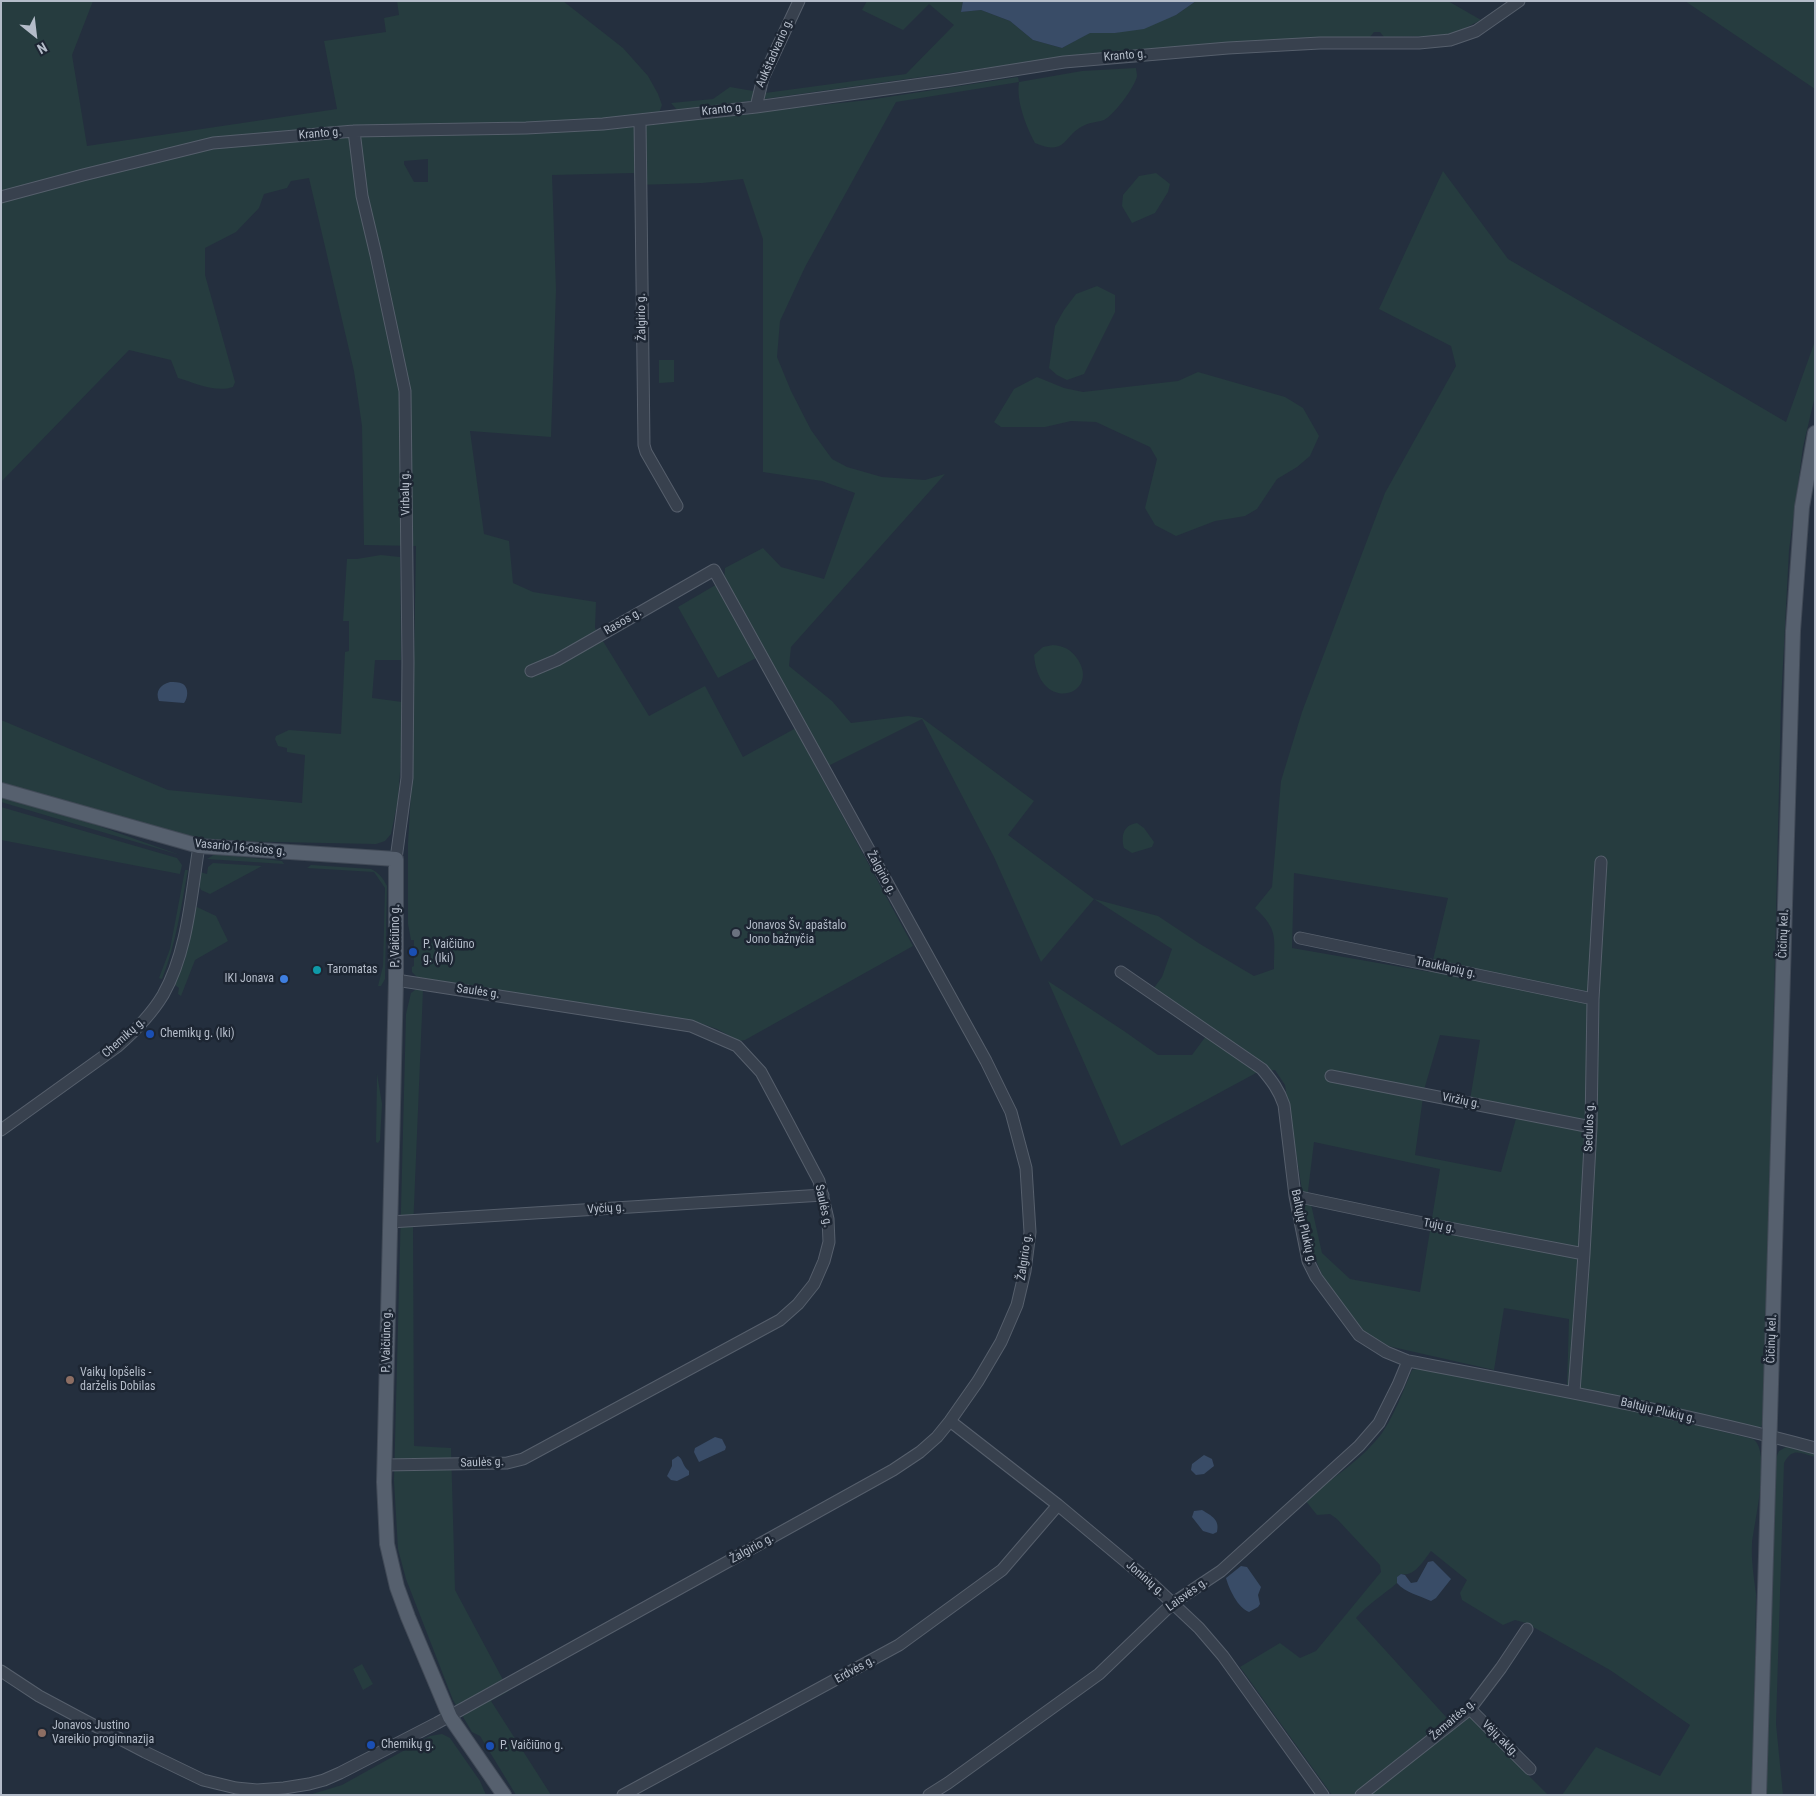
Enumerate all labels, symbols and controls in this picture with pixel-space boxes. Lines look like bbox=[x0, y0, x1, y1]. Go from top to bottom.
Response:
north arrow bbox=[10, 10, 60, 60]
street label: Aukštadvario g. bbox=[753, 16, 797, 90]
text: N bbox=[35, 39, 50, 57]
street label: Kranto g. bbox=[1103, 47, 1147, 65]
street label: Kranto g. bbox=[701, 101, 745, 119]
street label: Kranto g. bbox=[298, 125, 342, 143]
street label: Žalgirio g. bbox=[634, 293, 650, 341]
street label: Virbalų g. bbox=[398, 470, 414, 516]
street label: Rasos g. bbox=[602, 606, 644, 638]
street label: Vasario 16-osios g. bbox=[194, 837, 286, 859]
street label: Žalgirio g. bbox=[863, 849, 899, 897]
street label: P. Vaičiūno g. bbox=[389, 904, 403, 968]
street label: Čičinų kel. bbox=[1776, 909, 1792, 959]
place label: Jonavos Šv. apaštalo Jono bažnyčia bbox=[746, 919, 846, 947]
marker: Jonavos Šv. apaštalo Jono bažnyčia bbox=[730, 927, 742, 939]
place label: P. Vaičiūno g. (Iki) bbox=[423, 938, 475, 966]
marker: P. Vaičiūno g. (Iki) bbox=[407, 946, 419, 958]
street label: Trauklapių g. bbox=[1415, 955, 1477, 981]
place label: Taromatas bbox=[327, 963, 377, 977]
marker: Taromatas bbox=[311, 964, 323, 976]
place label: IKI Jonava bbox=[225, 972, 274, 986]
marker: IKI Jonava bbox=[278, 973, 290, 985]
street label: Saulės g. bbox=[455, 982, 501, 1002]
street label: Chemikų g. bbox=[99, 1015, 149, 1061]
place label: Chemikų g. (Iki) bbox=[160, 1027, 235, 1041]
marker: Chemikų g. (Iki) bbox=[144, 1028, 156, 1040]
street label: Viržių g. bbox=[1441, 1090, 1481, 1112]
street label: Sedulos g. bbox=[1582, 1102, 1598, 1152]
street label: Saulės g. bbox=[811, 1183, 835, 1229]
street label: Baltųjų Plukių g. bbox=[1287, 1188, 1319, 1266]
street label: Vyčių g. bbox=[587, 1201, 625, 1217]
street label: Tujų g. bbox=[1422, 1216, 1456, 1236]
street label: Žalgirio g. bbox=[1015, 1232, 1035, 1282]
street label: P. Vaičiūno g. bbox=[379, 1309, 395, 1373]
street label: Čičinų kel. bbox=[1764, 1314, 1780, 1364]
place label: Vaikų lopšelis - darželis Dobilas bbox=[80, 1366, 155, 1394]
marker: Vaikų lopšelis - darželis Dobilas bbox=[64, 1374, 76, 1386]
street label: Baltųjų Plukių g. bbox=[1619, 1395, 1697, 1427]
street label: Saulės g. bbox=[460, 1455, 504, 1471]
street label: Žalgirio g. bbox=[728, 1531, 776, 1567]
street label: Joninių g. bbox=[1123, 1558, 1167, 1600]
street label: Laisvės g. bbox=[1163, 1575, 1211, 1615]
street label: Erdvės g. bbox=[833, 1653, 877, 1687]
street label: Žemaitės g. bbox=[1427, 1696, 1479, 1744]
street label: Vėjų aklg. bbox=[1479, 1718, 1521, 1760]
place label: Jonavos Justino Vareikio progimnazija bbox=[52, 1719, 154, 1747]
marker: Jonavos Justino Vareikio progimnazija bbox=[36, 1727, 48, 1739]
place label: Chemikų g. bbox=[381, 1738, 434, 1752]
marker: Chemikų g. bbox=[365, 1739, 377, 1751]
place label: P. Vaičiūno g. bbox=[500, 1739, 563, 1753]
marker: P. Vaičiūno g. bbox=[484, 1740, 496, 1752]

